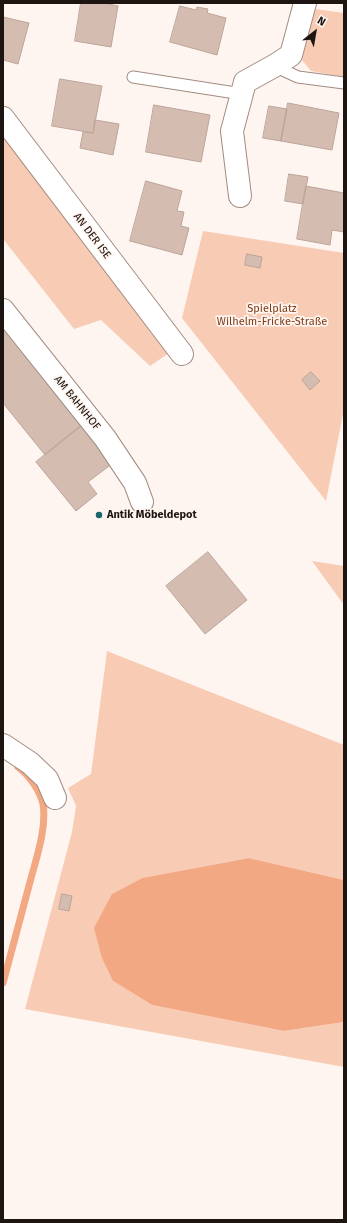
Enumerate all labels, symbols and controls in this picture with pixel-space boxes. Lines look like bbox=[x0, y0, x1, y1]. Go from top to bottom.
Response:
north arrow bbox=[295, 12, 335, 52]
text: N bbox=[315, 14, 328, 29]
street label: AN DER ISE bbox=[70, 210, 114, 262]
park label: Spielplatz Wilhelm-Fricke-Straße bbox=[217, 302, 327, 328]
street label: AM BAHNHOF bbox=[51, 373, 103, 433]
place label: Antik Möbeldepot bbox=[107, 508, 197, 522]
marker: Antik Möbeldepot bbox=[94, 510, 104, 520]

